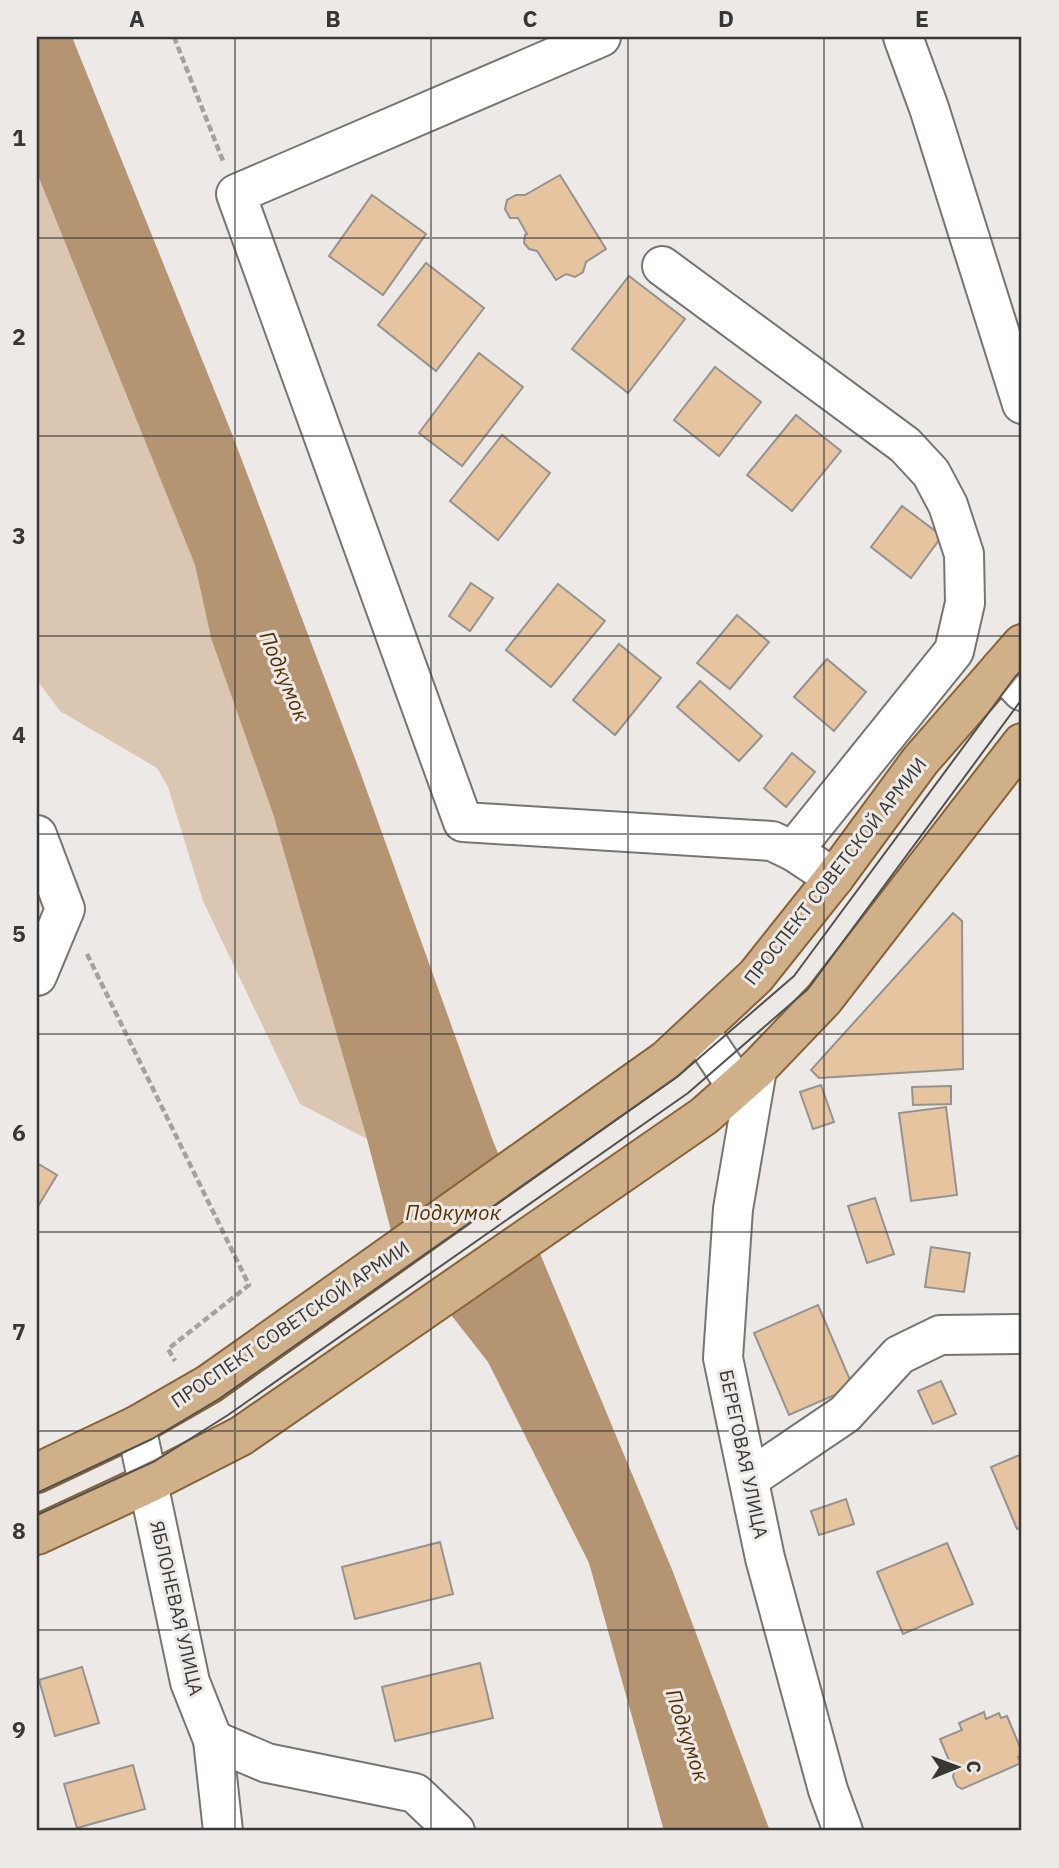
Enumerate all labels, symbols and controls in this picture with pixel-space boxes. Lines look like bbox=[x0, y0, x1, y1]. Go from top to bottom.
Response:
text: A bbox=[129, 3, 145, 33]
text: B bbox=[325, 3, 341, 33]
text: C bbox=[523, 3, 538, 33]
text: D bbox=[718, 3, 734, 33]
text: E bbox=[915, 3, 929, 33]
text: 1 bbox=[12, 122, 26, 152]
text: 2 bbox=[12, 321, 26, 351]
text: 3 bbox=[12, 520, 26, 550]
water label: Подкумок bbox=[253, 627, 317, 726]
text: 4 bbox=[12, 719, 26, 749]
street label: ПРОСПЕКТ СОВЕТСКОЙ АРМИИ bbox=[739, 752, 931, 990]
text: 5 bbox=[12, 918, 26, 948]
text: 6 bbox=[12, 1117, 26, 1147]
water label: Подкумок bbox=[405, 1198, 502, 1226]
street label: ПРОСПЕКТ СОВЕТСКОЙ АРМИИ bbox=[166, 1235, 414, 1413]
text: 7 bbox=[12, 1316, 26, 1346]
street label: БЕРЕГОВАЯ УЛИЦА bbox=[714, 1367, 774, 1541]
text: 8 bbox=[12, 1515, 26, 1545]
street label: ЯБЛОНЕВАЯ УЛИЦА bbox=[145, 1518, 209, 1698]
water label: Подкумок bbox=[660, 1685, 716, 1786]
text: 9 bbox=[12, 1714, 26, 1744]
north arrow bbox=[922, 1731, 992, 1801]
text: С bbox=[962, 1760, 986, 1773]

